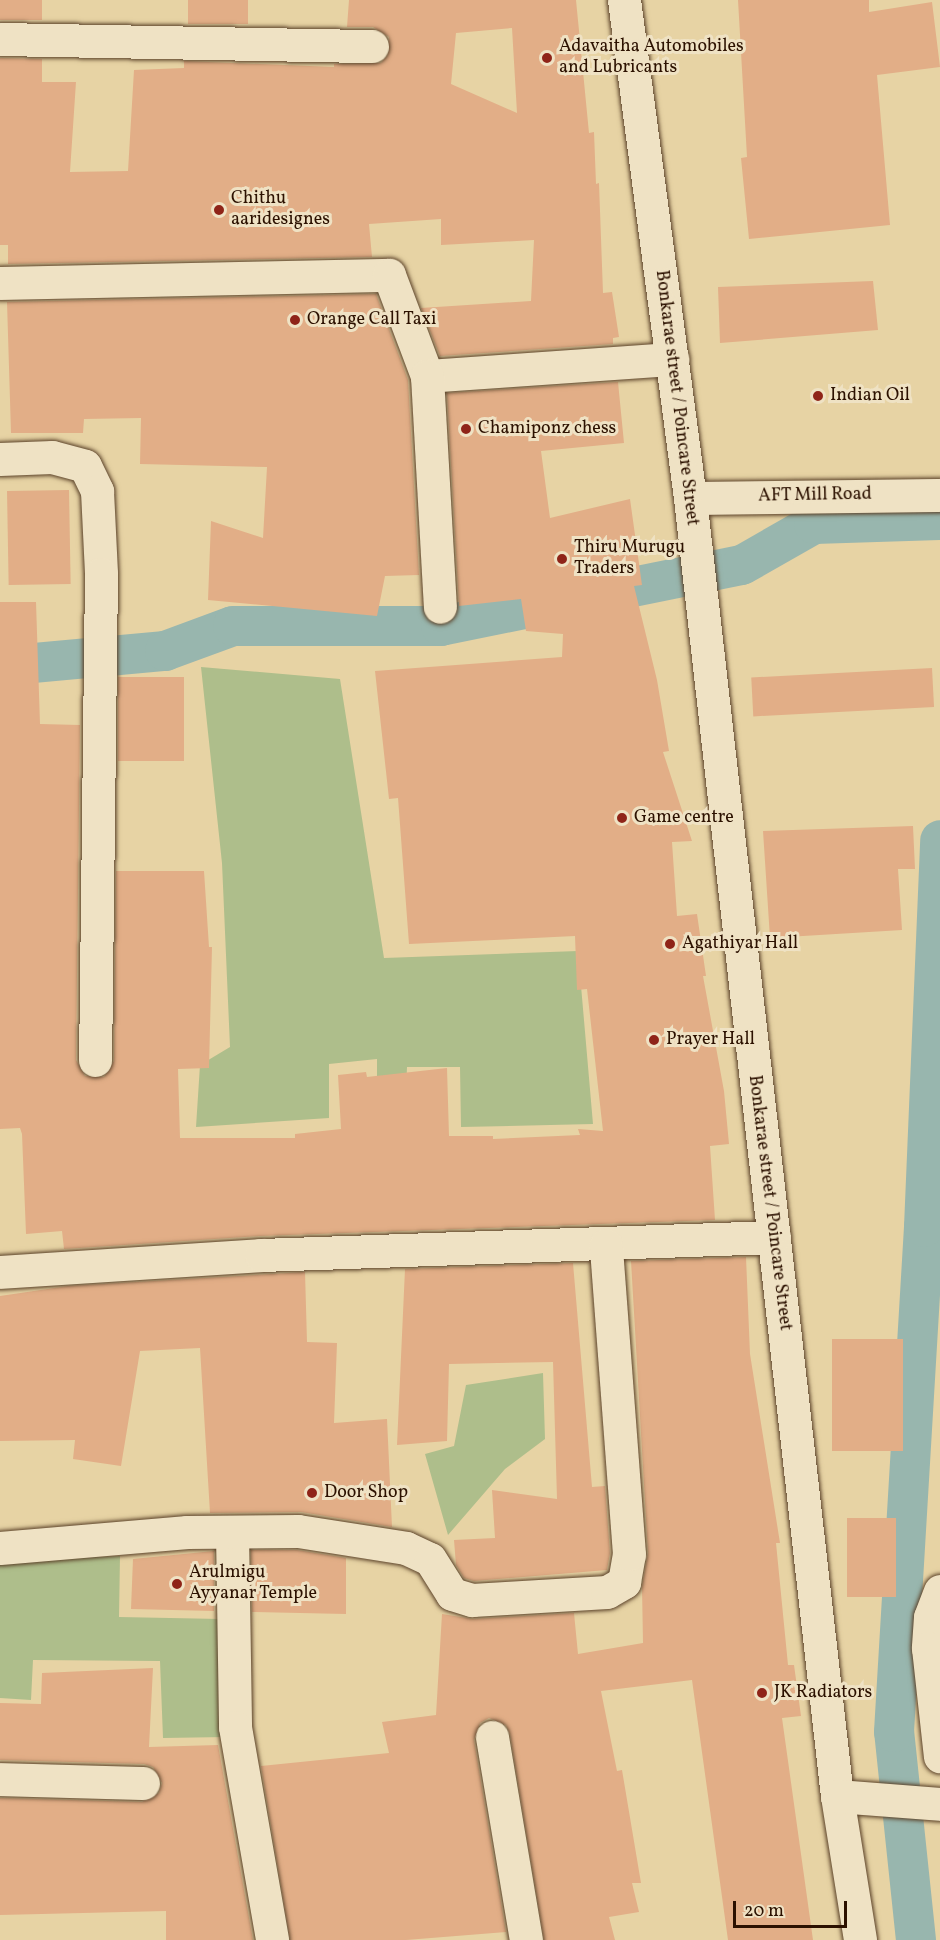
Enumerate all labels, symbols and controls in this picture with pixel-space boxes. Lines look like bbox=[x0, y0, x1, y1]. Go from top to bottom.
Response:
place label: Adavaitha Automobiles and Lubricants bbox=[559, 37, 744, 80]
marker: Adavaitha Automobiles and Lubricants bbox=[540, 51, 554, 65]
place label: Chithu aaridesignes bbox=[231, 189, 330, 232]
marker: Chithu aaridesignes bbox=[212, 203, 226, 217]
street label: Bonkarae street / Poincare Street bbox=[650, 269, 702, 527]
place label: Orange Call Taxi bbox=[307, 309, 437, 331]
marker: Orange Call Taxi bbox=[288, 313, 302, 327]
place label: Indian Oil bbox=[830, 385, 910, 407]
marker: Indian Oil bbox=[811, 389, 825, 403]
place label: Chamiponz chess bbox=[478, 418, 616, 440]
marker: Chamiponz chess bbox=[459, 422, 473, 436]
street label: AFT Mill Road bbox=[758, 484, 872, 508]
place label: Thiru Murugu Traders bbox=[574, 538, 685, 580]
marker: Thiru Murugu Traders bbox=[555, 552, 569, 566]
place label: Game centre bbox=[634, 807, 734, 829]
marker: Game centre bbox=[615, 811, 629, 825]
place label: Agathiyar Hall bbox=[682, 933, 798, 955]
marker: Agathiyar Hall bbox=[663, 937, 677, 951]
place label: Prayer Hall bbox=[666, 1029, 755, 1051]
marker: Prayer Hall bbox=[647, 1033, 661, 1047]
street label: Bonkarae street / Poincare Street bbox=[743, 1074, 795, 1332]
place label: Door Shop bbox=[324, 1482, 408, 1504]
marker: Door Shop bbox=[305, 1486, 319, 1500]
place label: Arulmigu Ayyanar Temple bbox=[189, 1563, 318, 1606]
marker: Arulmigu Ayyanar Temple bbox=[170, 1577, 184, 1591]
place label: JK Radiators bbox=[774, 1682, 872, 1704]
marker: JK Radiators bbox=[755, 1686, 769, 1700]
scale bar bbox=[736, 1889, 850, 1927]
text: 20 m bbox=[744, 1899, 784, 1924]

